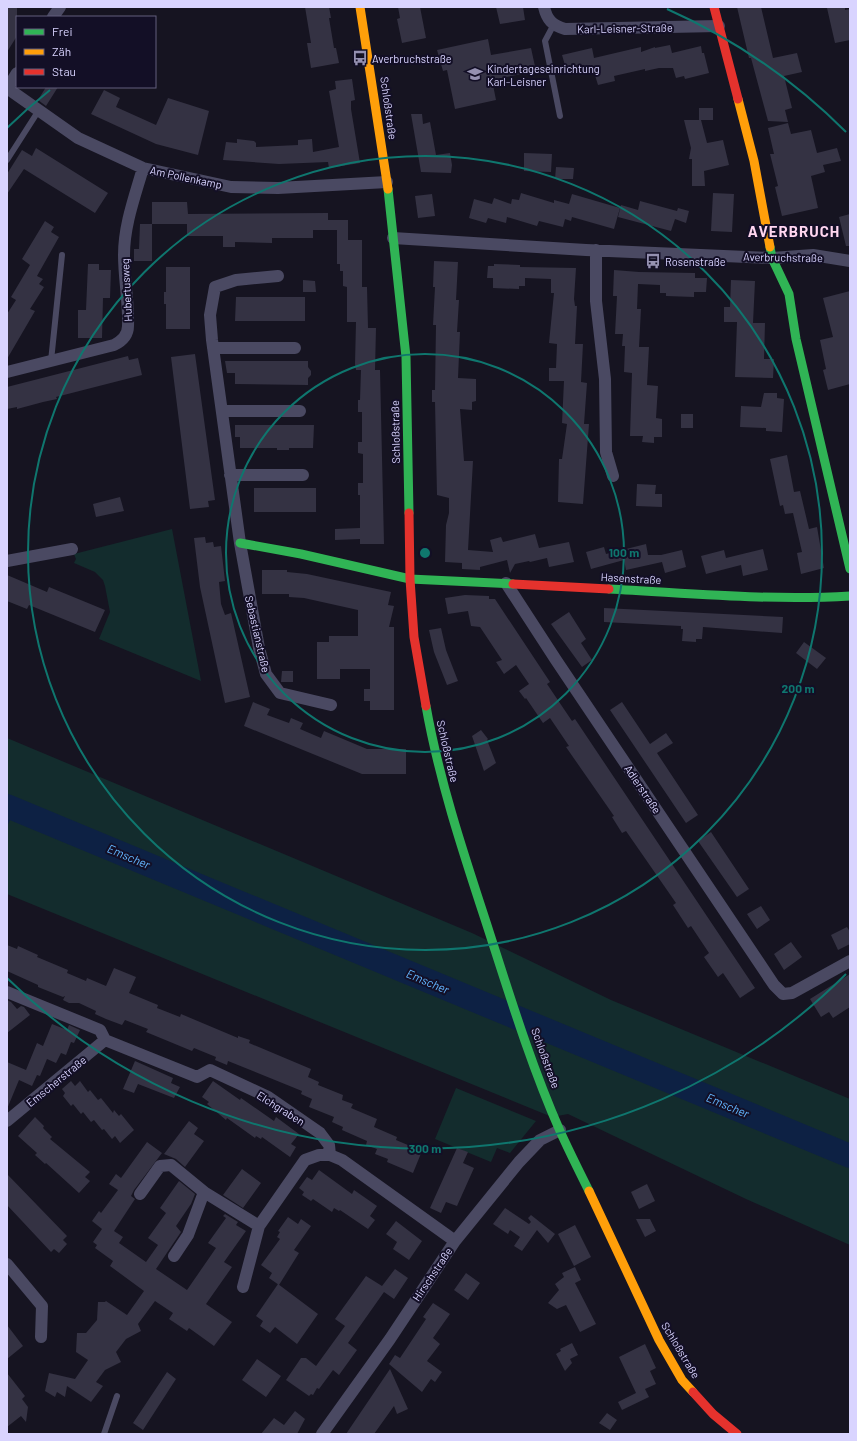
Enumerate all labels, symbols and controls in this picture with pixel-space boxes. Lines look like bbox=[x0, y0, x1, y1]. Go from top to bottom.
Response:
legend bbox=[16, 16, 156, 88]
street label: Karl-Leisner-Straße bbox=[577, 21, 673, 35]
text: Frei bbox=[52, 24, 72, 38]
text: Zäh bbox=[52, 44, 71, 58]
bus stop icon: Averbruchstraße bbox=[351, 49, 369, 67]
place label: Averbruchstraße bbox=[372, 52, 452, 65]
place label: Kindertageseinrichtung Karl-Leisner bbox=[487, 62, 600, 88]
text: Stau bbox=[52, 64, 76, 78]
school or university icon: Kindertageseinrichtung Karl-Leisner bbox=[466, 65, 484, 83]
street label: Schloßstraße bbox=[378, 76, 400, 140]
street label: Am Pollenkamp bbox=[149, 163, 223, 191]
district label: AVERBRUCH bbox=[748, 222, 840, 240]
street label: Averbruchstraße bbox=[743, 250, 823, 264]
bus stop icon: Rosenstraße bbox=[644, 252, 662, 270]
place label: Rosenstraße bbox=[665, 255, 726, 268]
street label: Hubertusweg bbox=[118, 258, 134, 322]
street label: Schloßstraße bbox=[388, 400, 402, 464]
text: 100 m bbox=[609, 545, 639, 559]
centre of rings bbox=[418, 546, 432, 560]
street label: Hasenstraße bbox=[600, 570, 662, 586]
street label: Sebastianstraße bbox=[243, 594, 273, 674]
text: 200 m bbox=[782, 681, 814, 695]
street label: Schloßstraße bbox=[435, 719, 461, 783]
street label: Adlerstraße bbox=[622, 762, 664, 816]
water label: Emscher bbox=[106, 841, 153, 872]
water label: Emscher bbox=[405, 966, 452, 997]
street label: Schloßstraße bbox=[529, 1026, 563, 1090]
street label: Emscherstraße bbox=[23, 1053, 89, 1109]
street label: Elchgraben bbox=[255, 1088, 307, 1128]
water label: Emscher bbox=[705, 1090, 752, 1121]
text: 300 m bbox=[409, 1141, 441, 1155]
street label: Hirschstraße bbox=[409, 1245, 455, 1303]
street label: Schloßstraße bbox=[659, 1319, 703, 1381]

